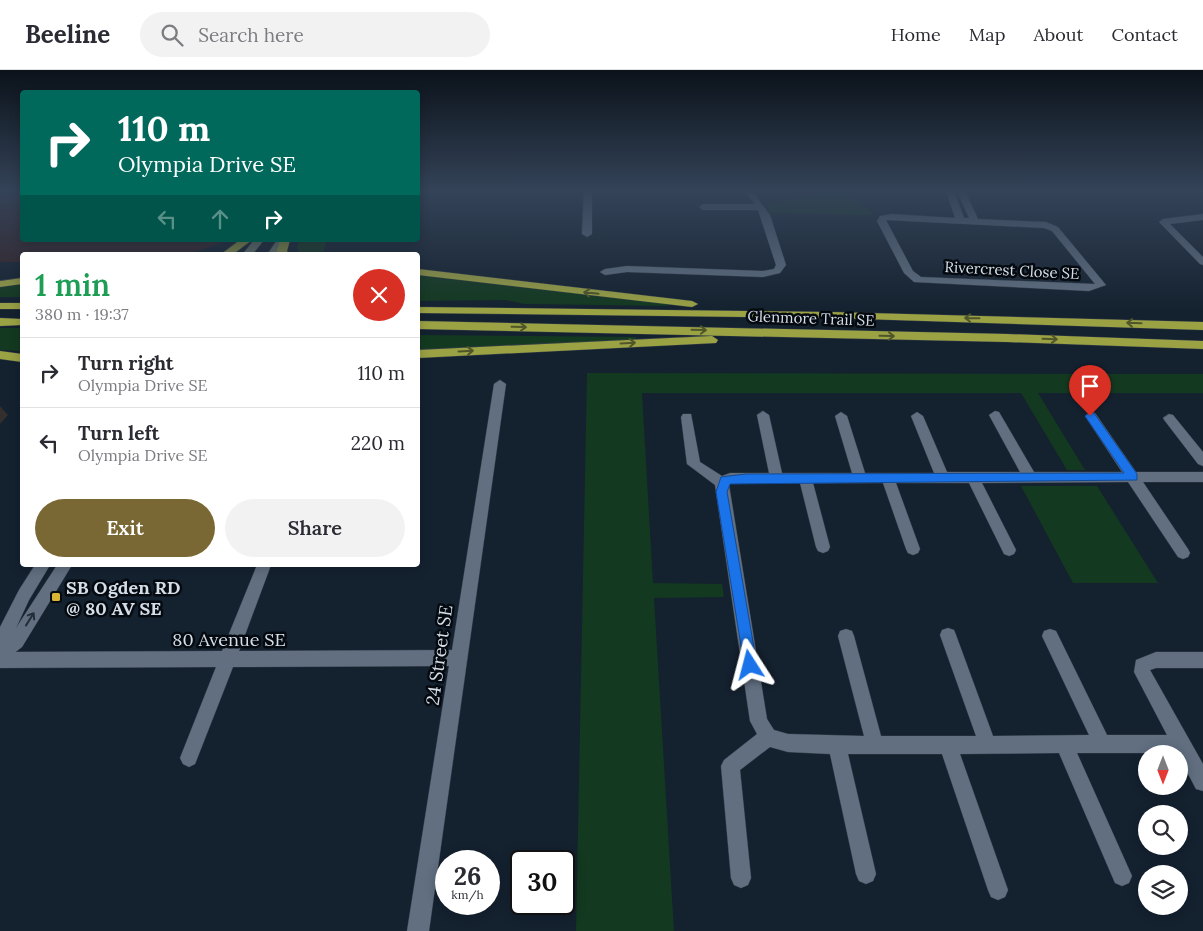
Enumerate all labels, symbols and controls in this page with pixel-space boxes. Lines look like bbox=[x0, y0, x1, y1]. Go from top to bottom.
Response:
search box bbox=[140, 12, 490, 57]
text: Beeline bbox=[25, 19, 110, 50]
icon: search bbox=[158, 21, 186, 49]
text: Search here bbox=[198, 23, 304, 47]
text: Home bbox=[891, 23, 941, 46]
text: Map bbox=[969, 23, 1005, 46]
text: About bbox=[1033, 23, 1083, 46]
text: Contact bbox=[1111, 23, 1178, 46]
text: 110 m bbox=[118, 106, 210, 151]
icon: right bbox=[35, 110, 100, 175]
text: Olympia Drive SE bbox=[118, 150, 296, 178]
icon: left bbox=[153, 205, 181, 233]
icon: ahead bbox=[206, 205, 234, 233]
icon: right bbox=[259, 205, 287, 233]
street label: Rivercrest Close SE bbox=[944, 257, 1080, 283]
text: 1 min bbox=[35, 266, 110, 304]
button: close bbox=[353, 269, 405, 321]
one-way arrow bbox=[583, 289, 599, 298]
text: 380 m · 19:37 bbox=[35, 304, 129, 324]
street label: Glenmore Trail SE bbox=[747, 306, 875, 330]
one-way arrow bbox=[964, 313, 980, 323]
one-way arrow bbox=[1127, 318, 1143, 328]
one-way arrow bbox=[510, 322, 526, 332]
one-way arrow bbox=[690, 326, 706, 335]
one-way arrow bbox=[878, 331, 895, 341]
one-way arrow bbox=[1041, 334, 1057, 344]
one-way arrow bbox=[620, 339, 636, 348]
one-way arrow bbox=[458, 347, 474, 356]
text: Turn right bbox=[78, 351, 174, 375]
icon: right bbox=[35, 359, 63, 387]
text: 110 m bbox=[357, 361, 405, 385]
pin bbox=[1069, 365, 1111, 416]
icon: arrive bbox=[1076, 372, 1104, 400]
text: Olympia Drive SE bbox=[78, 375, 208, 395]
text: Turn left bbox=[78, 421, 159, 445]
icon: left bbox=[35, 429, 63, 457]
text: 220 m bbox=[351, 431, 405, 455]
text: Olympia Drive SE bbox=[78, 445, 208, 465]
button: Exit bbox=[35, 499, 215, 557]
button: Share bbox=[225, 499, 405, 557]
place label: SB Ogden RD @ 80 AV SE bbox=[66, 576, 181, 620]
marker: SB Ogden RD @ 80 AV SE bbox=[50, 591, 62, 603]
street label: 24 Street SE bbox=[421, 603, 457, 707]
one-way arrow bbox=[26, 612, 36, 626]
street label: 80 Avenue SE bbox=[172, 628, 286, 651]
position arrow bbox=[723, 638, 775, 690]
north arrow bbox=[1138, 745, 1188, 795]
map controls bbox=[1138, 745, 1188, 915]
button: search bbox=[1138, 805, 1188, 855]
speed limit sign: 30 bbox=[510, 850, 575, 915]
text: 26 bbox=[454, 860, 481, 892]
button: layers bbox=[1138, 865, 1188, 915]
text: km/h bbox=[451, 887, 484, 902]

